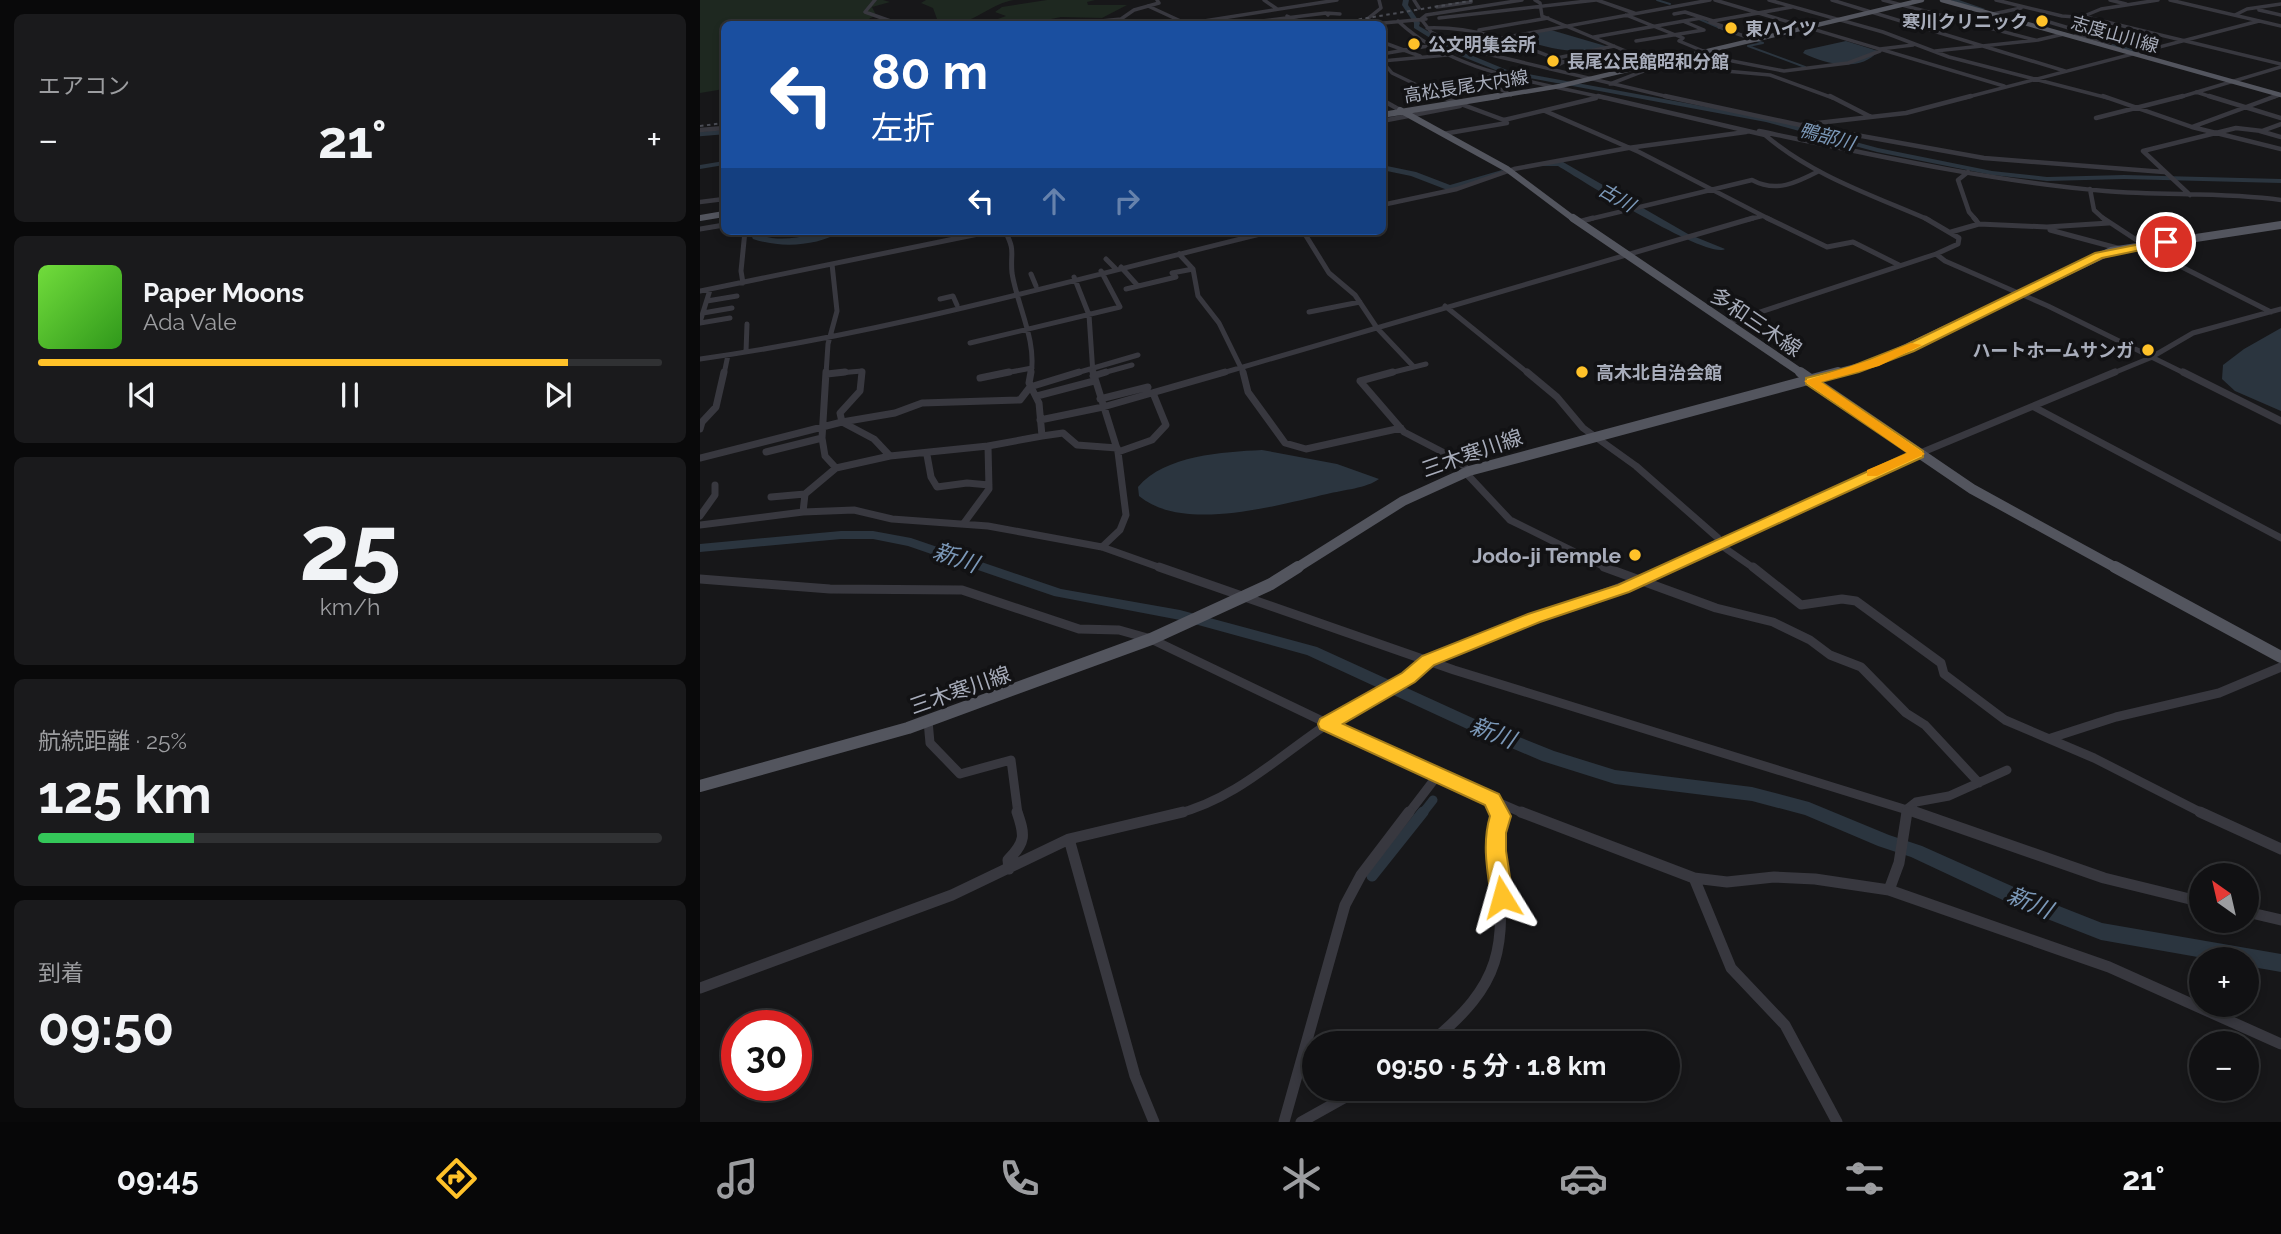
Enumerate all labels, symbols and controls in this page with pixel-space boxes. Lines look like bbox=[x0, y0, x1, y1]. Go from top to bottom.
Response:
place label: 寒川クリニック bbox=[1902, 11, 2028, 32]
street label: 志度山川線 bbox=[2069, 12, 2161, 56]
marker: 寒川クリニック bbox=[2034, 13, 2050, 29]
place label: 東ハイツ bbox=[1745, 18, 1817, 39]
marker: 東ハイツ bbox=[1723, 20, 1739, 36]
place label: 公文明集会所 bbox=[1428, 34, 1536, 55]
marker: 公文明集会所 bbox=[1406, 36, 1422, 52]
text: 80 m bbox=[871, 43, 988, 100]
icon: left bbox=[756, 49, 847, 140]
place label: 長尾公民館昭和分館 bbox=[1567, 51, 1729, 72]
marker: 長尾公民館昭和分館 bbox=[1545, 53, 1561, 69]
street label: 高松長尾大内線 bbox=[1402, 66, 1530, 106]
text: エアコン bbox=[38, 72, 130, 99]
text: 21° bbox=[318, 109, 387, 170]
text: 左折 bbox=[871, 109, 935, 146]
text: − bbox=[38, 117, 58, 162]
text: + bbox=[646, 117, 662, 162]
water label: 鴨部川 bbox=[1797, 118, 1859, 155]
water label: 古川 bbox=[1595, 178, 1641, 217]
icon: left bbox=[962, 182, 1000, 220]
icon: ahead bbox=[1035, 182, 1073, 220]
icon: right bbox=[1108, 182, 1146, 220]
pin bbox=[2136, 212, 2196, 272]
icon: arrive bbox=[2147, 223, 2185, 261]
text: Paper Moons bbox=[143, 278, 304, 308]
street label: 多和三木線 bbox=[1705, 282, 1807, 362]
text: Ada Vale bbox=[143, 308, 237, 335]
place label: ハートホームサンガ bbox=[1973, 340, 2134, 361]
marker: ハートホームサンガ bbox=[2140, 342, 2156, 358]
place label: 高木北自治会館 bbox=[1596, 362, 1722, 383]
marker: 高木北自治会館 bbox=[1574, 364, 1590, 380]
icon: previous bbox=[123, 376, 161, 414]
icon: pause bbox=[331, 376, 369, 414]
icon: next bbox=[539, 376, 577, 414]
street label: 三木寒川線 bbox=[1418, 424, 1526, 482]
text: 25 bbox=[299, 494, 401, 601]
water label: 新川 bbox=[930, 537, 985, 578]
place label: Jodo-ji Temple bbox=[1472, 543, 1621, 568]
marker: Jodo-ji Temple bbox=[1627, 547, 1643, 563]
text: km/h bbox=[320, 593, 380, 620]
street label: 三木寒川線 bbox=[906, 661, 1014, 719]
water label: 新川 bbox=[1467, 711, 1522, 754]
text: 航続距離 · 25% bbox=[38, 727, 187, 754]
text: 125 km bbox=[38, 764, 212, 825]
position arrow bbox=[1465, 860, 1539, 934]
north arrow bbox=[2189, 863, 2259, 933]
map controls bbox=[2189, 863, 2259, 1101]
water label: 新川 bbox=[2004, 881, 2059, 925]
button: + bbox=[2189, 947, 2259, 1017]
text: 到着 bbox=[38, 959, 84, 986]
text: 09:50 bbox=[38, 996, 174, 1057]
speed limit sign: 30 bbox=[721, 1010, 812, 1101]
button: − bbox=[2189, 1031, 2259, 1101]
text: 09:50 · 5 分 · 1.8 km bbox=[1376, 1051, 1606, 1081]
icon: directions bbox=[432, 1154, 481, 1203]
icon: music bbox=[713, 1154, 762, 1203]
icon: phone bbox=[995, 1154, 1044, 1203]
icon: climate bbox=[1277, 1154, 1326, 1203]
icon: car bbox=[1559, 1154, 1608, 1203]
icon: filters bbox=[1840, 1154, 1889, 1203]
text: 09:45 bbox=[116, 1160, 199, 1197]
text: 21° bbox=[2122, 1160, 2165, 1197]

